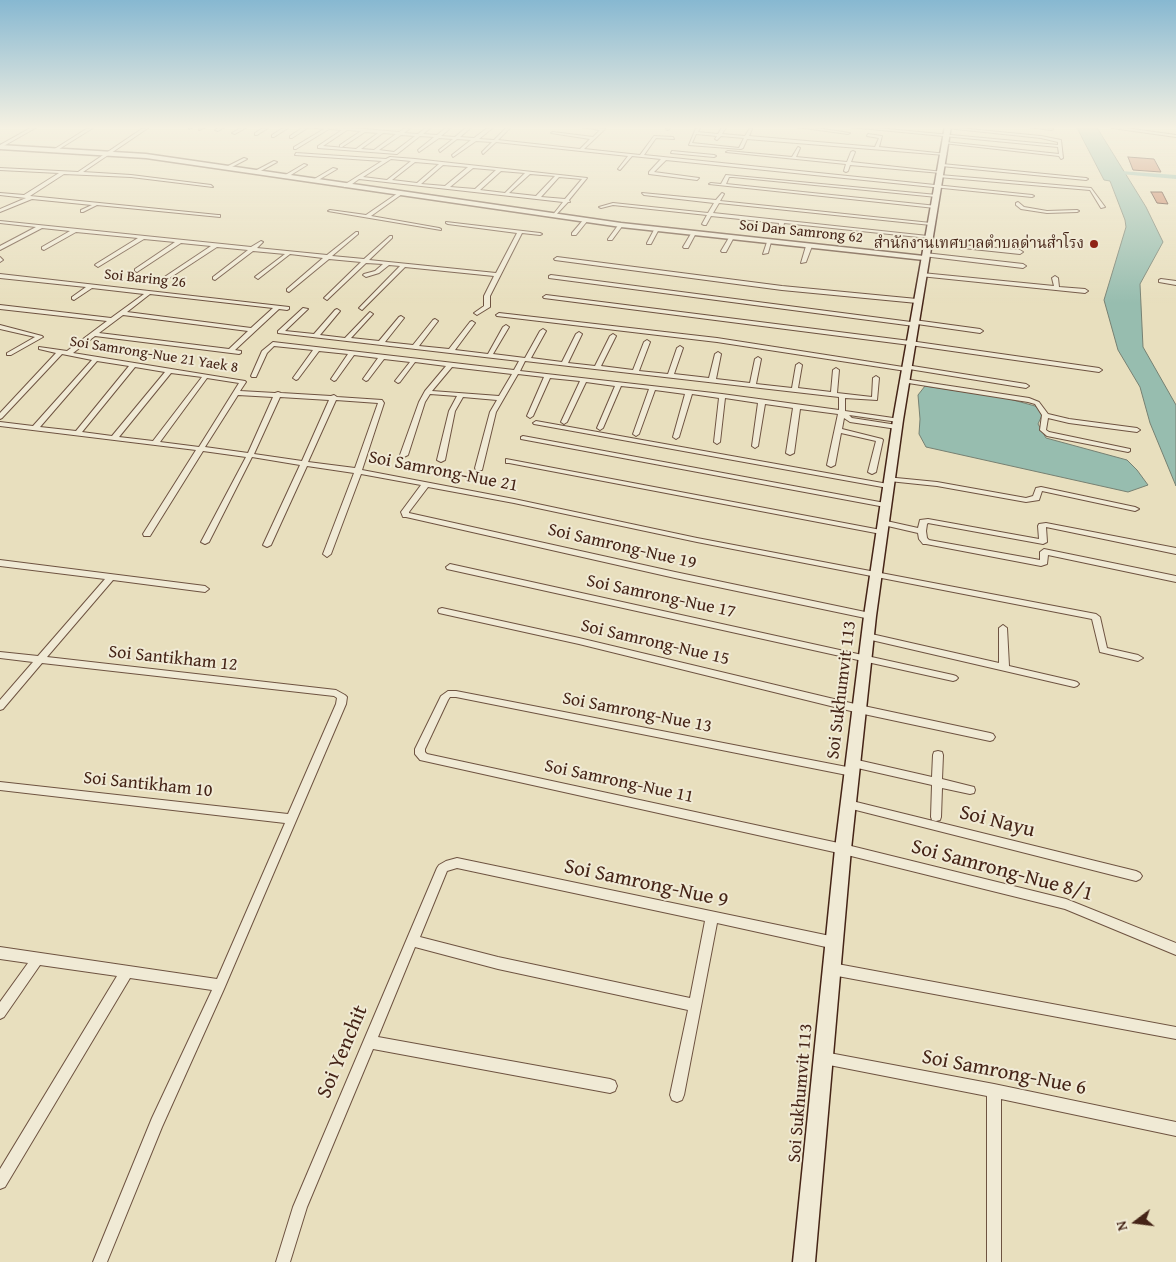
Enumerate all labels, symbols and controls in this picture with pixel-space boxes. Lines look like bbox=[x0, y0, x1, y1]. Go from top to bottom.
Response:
street label: Soi Dan Samrong 62 bbox=[738, 217, 864, 247]
place label: สำนักงานเทศบาลตำบลด่านสำโรง bbox=[874, 235, 1084, 253]
marker: สำนักงานเทศบาลตำบลด่านสำโรง bbox=[1088, 238, 1100, 250]
street label: Soi Baring 26 bbox=[103, 266, 187, 292]
street label: Soi Samrong-Nue 21 Yaek 8 bbox=[69, 333, 239, 377]
street label: Soi Samrong-Nue 21 bbox=[366, 447, 520, 497]
street label: Soi Samrong-Nue 19 bbox=[546, 519, 698, 575]
street label: Soi Samrong-Nue 17 bbox=[585, 571, 737, 623]
street label: Soi Samrong-Nue 15 bbox=[579, 615, 731, 671]
street label: Soi Sukhumvit 113 bbox=[823, 619, 861, 761]
street label: Soi Santikham 12 bbox=[107, 641, 239, 677]
street label: Soi Samrong-Nue 13 bbox=[560, 688, 714, 738]
street label: Soi Samrong-Nue 11 bbox=[543, 756, 695, 808]
street label: Soi Santikham 10 bbox=[82, 767, 214, 803]
street label: Soi Nayu bbox=[957, 800, 1037, 844]
street label: Soi Samrong-Nue 8/1 bbox=[908, 835, 1096, 907]
street label: Soi Samrong-Nue 9 bbox=[562, 854, 730, 914]
street label: Soi Yenchit bbox=[312, 1002, 374, 1102]
street label: Soi Sukhumvit 113 bbox=[784, 1023, 818, 1163]
street label: Soi Samrong-Nue 6 bbox=[920, 1045, 1088, 1101]
north arrow bbox=[1111, 1197, 1161, 1247]
text: N bbox=[1111, 1219, 1132, 1233]

